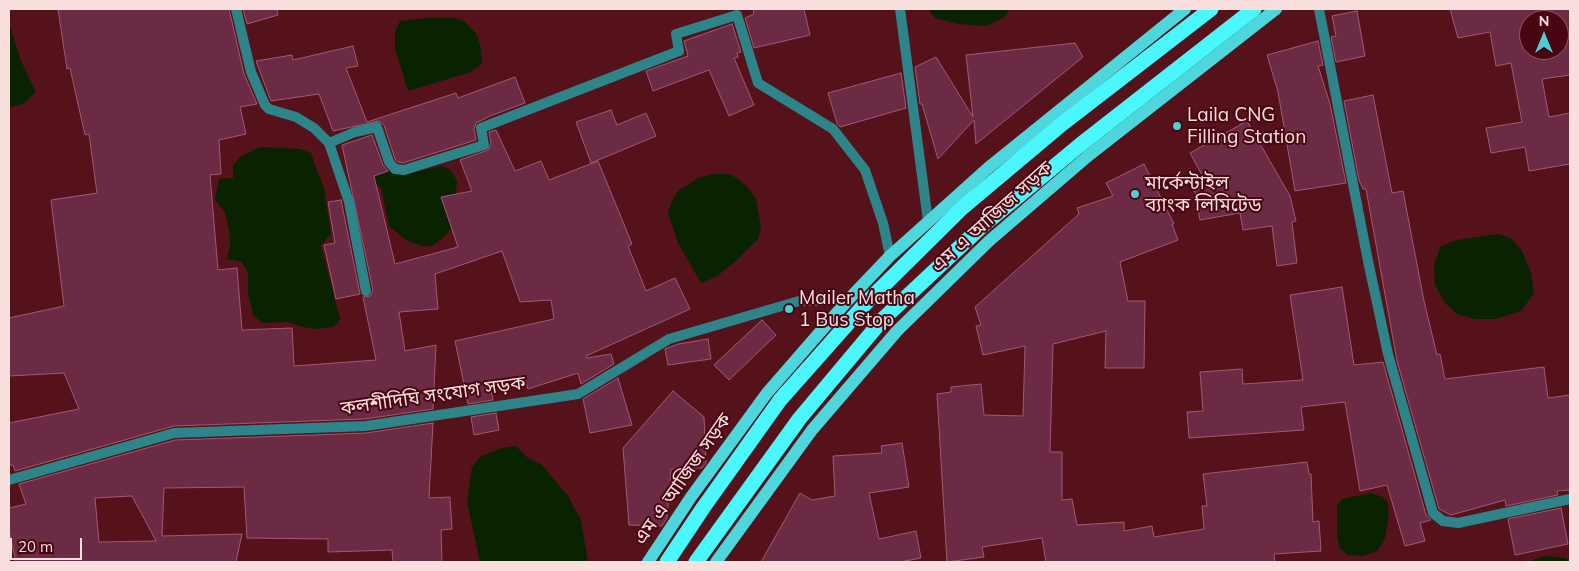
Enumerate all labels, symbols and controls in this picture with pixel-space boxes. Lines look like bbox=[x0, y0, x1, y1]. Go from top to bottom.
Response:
north arrow bbox=[1519, 10, 1569, 60]
text: N bbox=[1539, 12, 1549, 30]
place label: Laila CNG Filling Station bbox=[1187, 104, 1306, 148]
marker: Laila CNG Filling Station bbox=[1171, 120, 1183, 132]
street label: এম এ আজিজ সড়ক bbox=[927, 157, 1057, 277]
place label: মার্কেন্টাইল ব্যাংক লিমিটেড bbox=[1145, 172, 1262, 216]
marker: মার্কেন্টাইল ব্যাংক লিমিটেড bbox=[1129, 188, 1141, 200]
place label: Mailer Matha 1 Bus Stop bbox=[799, 287, 915, 331]
marker: Mailer Matha 1 Bus Stop bbox=[783, 303, 795, 315]
street label: কলশীদিঘি সংযোগ সড়ক bbox=[339, 372, 527, 420]
street label: এম এ আজিজ সড়ক bbox=[629, 409, 737, 549]
scale bar bbox=[12, 528, 85, 560]
text: 20 m bbox=[18, 537, 53, 556]

